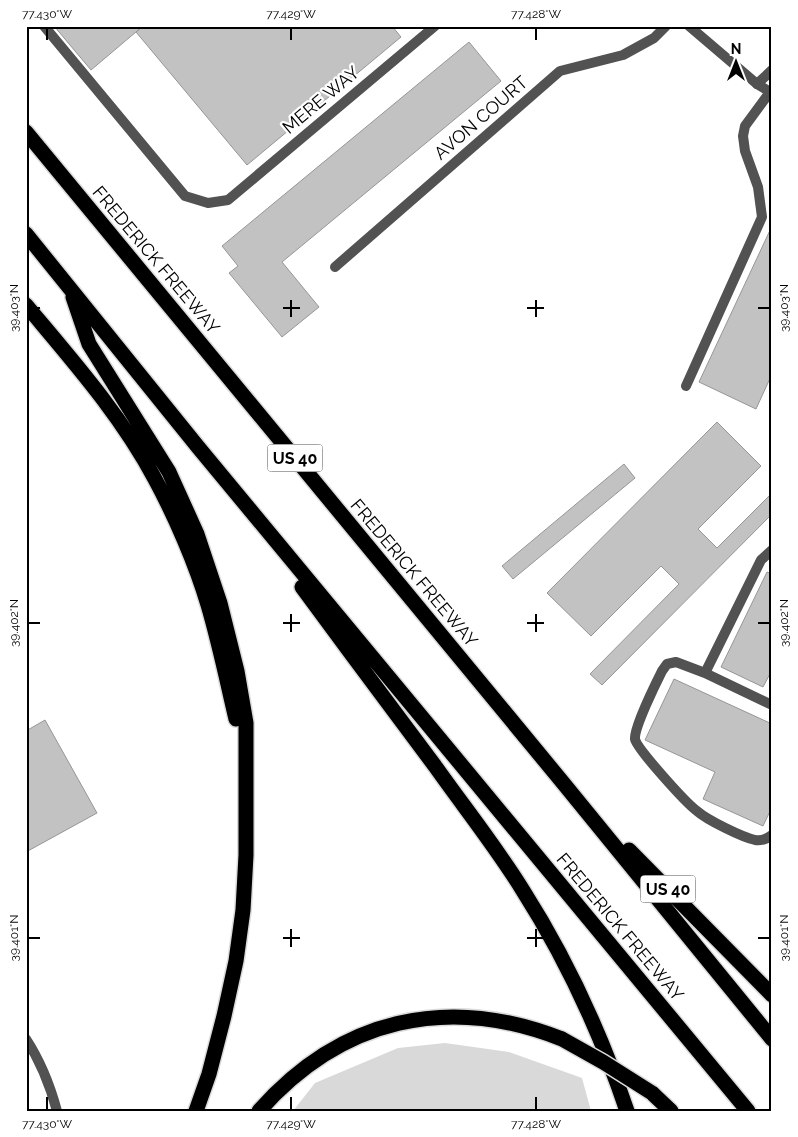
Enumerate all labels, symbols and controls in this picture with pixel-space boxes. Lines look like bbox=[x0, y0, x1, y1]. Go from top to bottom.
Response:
text: 77.430°W bbox=[22, 7, 73, 21]
text: 77.429°W bbox=[266, 7, 316, 21]
text: 77.428°W bbox=[511, 7, 561, 21]
north arrow bbox=[710, 38, 760, 88]
text: N bbox=[731, 41, 741, 57]
street label: MERE WAY bbox=[278, 61, 364, 138]
street label: AVON COURT bbox=[430, 71, 532, 164]
street label: FREDERICK FREEWAY bbox=[89, 182, 224, 338]
text: 39.403°N bbox=[7, 284, 21, 332]
text: 39.403°N bbox=[777, 284, 791, 332]
road number: US 40 bbox=[268, 444, 322, 472]
street label: FREDERICK FREEWAY bbox=[347, 495, 482, 651]
text: 39.402°N bbox=[7, 599, 21, 647]
text: 39.402°N bbox=[777, 599, 791, 647]
street label: FREDERICK FREEWAY bbox=[553, 849, 688, 1005]
road number: US 40 bbox=[640, 876, 696, 902]
text: 39.401°N bbox=[7, 915, 21, 961]
text: 39.401°N bbox=[777, 915, 791, 961]
text: 77.430°W bbox=[22, 1117, 73, 1131]
text: 77.429°W bbox=[266, 1117, 316, 1131]
text: 77.428°W bbox=[511, 1117, 561, 1131]

